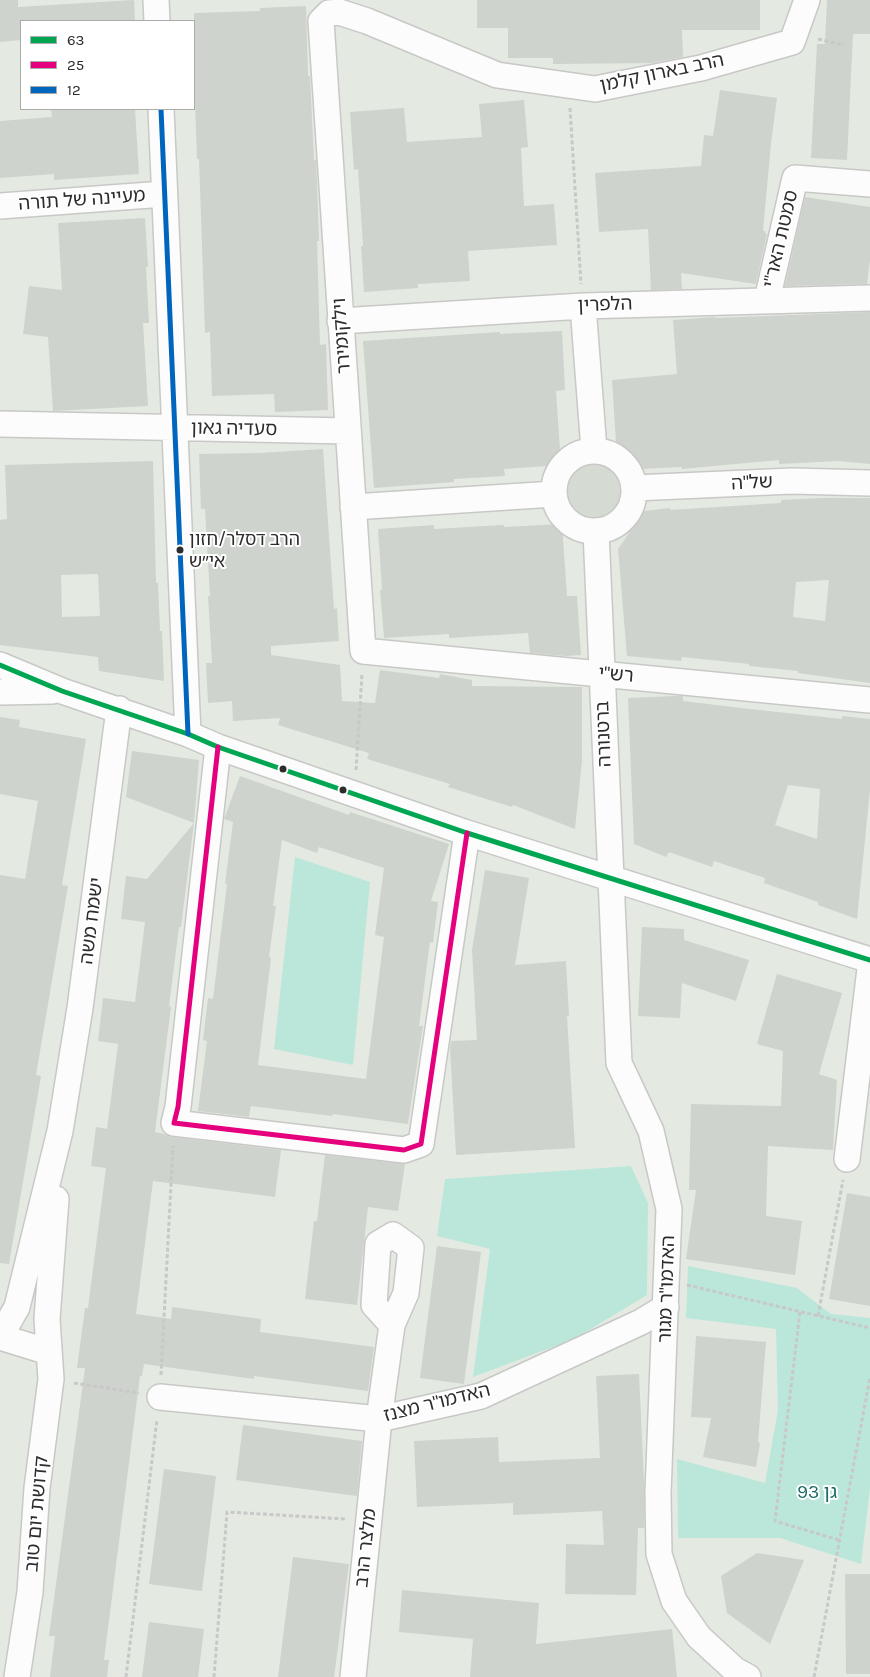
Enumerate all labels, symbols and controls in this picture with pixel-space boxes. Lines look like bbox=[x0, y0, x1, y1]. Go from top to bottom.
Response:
legend bbox=[20, 20, 195, 110]
text: 63 bbox=[67, 31, 84, 49]
street label: הרב בארון קלמן bbox=[598, 49, 726, 97]
text: 25 bbox=[67, 56, 84, 74]
text: 12 bbox=[67, 81, 81, 99]
street label: מעיינה של תורה bbox=[18, 184, 146, 216]
street label: סמטת האר"י bbox=[759, 188, 803, 290]
street label: הלפרין bbox=[577, 293, 633, 317]
street label: וילקומירר bbox=[328, 297, 356, 375]
street label: סעדיה גאון bbox=[191, 417, 277, 441]
street label: של"ה bbox=[731, 471, 773, 495]
place label: הרב דסלר/חזון אי״ש bbox=[189, 529, 300, 572]
marker: הרב דסלר/חזון אי״ש bbox=[175, 545, 185, 555]
street label: רש"י bbox=[597, 662, 635, 688]
street label: ברטנורה bbox=[591, 700, 617, 768]
unlabelled marker bbox=[278, 764, 288, 774]
unlabelled marker bbox=[338, 785, 348, 795]
street label: ישמח משה bbox=[75, 876, 109, 966]
street label: האדמו"ר מגור bbox=[654, 1235, 680, 1343]
street label: האדמו"ר מצנז bbox=[381, 1379, 493, 1427]
street label: קדושת יום טוב bbox=[21, 1455, 53, 1573]
park label: גן 93 bbox=[797, 1482, 837, 1504]
street label: מלצר הרב bbox=[351, 1507, 381, 1589]

